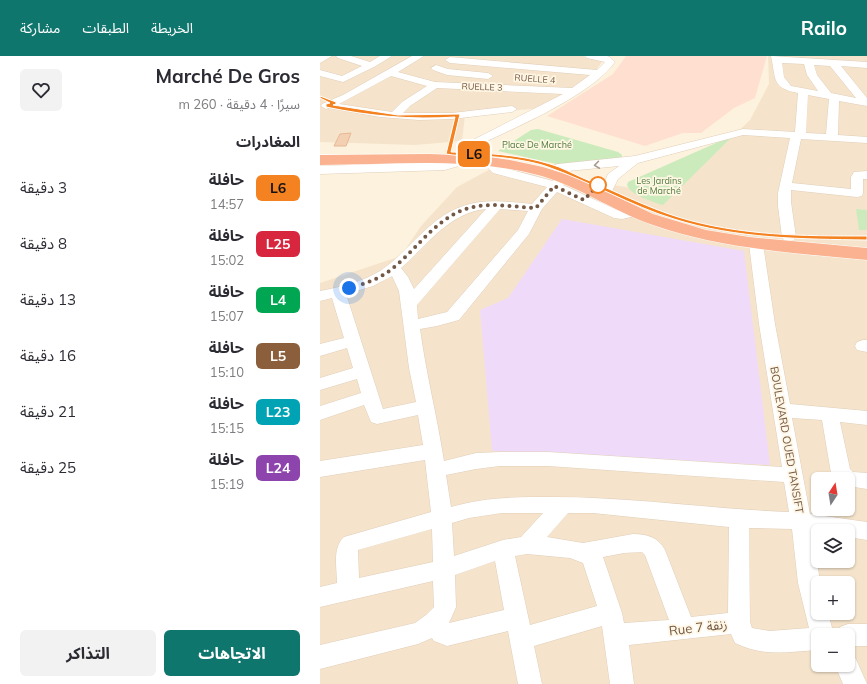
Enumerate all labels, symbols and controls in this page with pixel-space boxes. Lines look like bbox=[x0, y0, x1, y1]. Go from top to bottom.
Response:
text: Railo bbox=[801, 16, 847, 40]
text: مشاركة bbox=[20, 19, 60, 37]
text: الطبقات bbox=[82, 19, 129, 37]
text: الخريطة bbox=[151, 19, 193, 37]
text: Marché De Gros bbox=[155, 64, 300, 88]
button: heart bbox=[20, 69, 62, 111]
street label: RUELLE 4 bbox=[514, 72, 556, 85]
street label: RUELLE 3 bbox=[461, 80, 503, 93]
text: سيرًا · 4 دقيقة · 260 m bbox=[178, 96, 300, 112]
text: المغادرات bbox=[236, 132, 300, 151]
park label: Place De Marché bbox=[502, 139, 572, 150]
line badge: L6 bbox=[456, 141, 492, 167]
text: L6 bbox=[466, 145, 482, 163]
one-way arrow bbox=[594, 160, 600, 169]
text: حافلة bbox=[209, 170, 244, 189]
park label: Les Jardins de Marché bbox=[636, 175, 682, 196]
unlabelled marker bbox=[589, 176, 607, 194]
text: 3 دقيقة bbox=[20, 178, 67, 197]
text: L6 bbox=[270, 179, 286, 197]
text: 14:57 bbox=[210, 196, 244, 212]
text: حافلة bbox=[209, 226, 244, 245]
text: 8 دقيقة bbox=[20, 234, 67, 253]
text: L25 bbox=[266, 235, 290, 253]
text: 15:02 bbox=[210, 252, 244, 268]
your location bbox=[339, 278, 359, 298]
text: حافلة bbox=[209, 282, 244, 301]
text: 13 دقيقة bbox=[20, 290, 76, 309]
text: L4 bbox=[270, 291, 286, 309]
text: 15:07 bbox=[210, 308, 244, 324]
text: حافلة bbox=[209, 338, 244, 357]
text: 16 دقيقة bbox=[20, 346, 76, 365]
text: L5 bbox=[270, 347, 286, 365]
text: 15:10 bbox=[210, 364, 244, 380]
street label: BOULEVARD OUED TANSIFT bbox=[767, 365, 807, 515]
text: حافلة bbox=[209, 394, 244, 413]
text: 21 دقيقة bbox=[20, 402, 76, 421]
text: L23 bbox=[266, 403, 290, 421]
text: 15:15 bbox=[210, 420, 244, 436]
text: حافلة bbox=[209, 450, 244, 469]
text: 25 دقيقة bbox=[20, 458, 76, 477]
text: L24 bbox=[266, 459, 290, 477]
north arrow bbox=[811, 472, 855, 516]
map controls bbox=[811, 472, 855, 672]
text: 15:19 bbox=[210, 476, 244, 492]
button: layers bbox=[811, 524, 855, 568]
button: + bbox=[811, 576, 855, 620]
street label: Rue 7 زنقة bbox=[668, 615, 728, 639]
button: − bbox=[811, 628, 855, 672]
button: التذاكر bbox=[20, 630, 156, 676]
button: الاتجاهات bbox=[164, 630, 300, 676]

